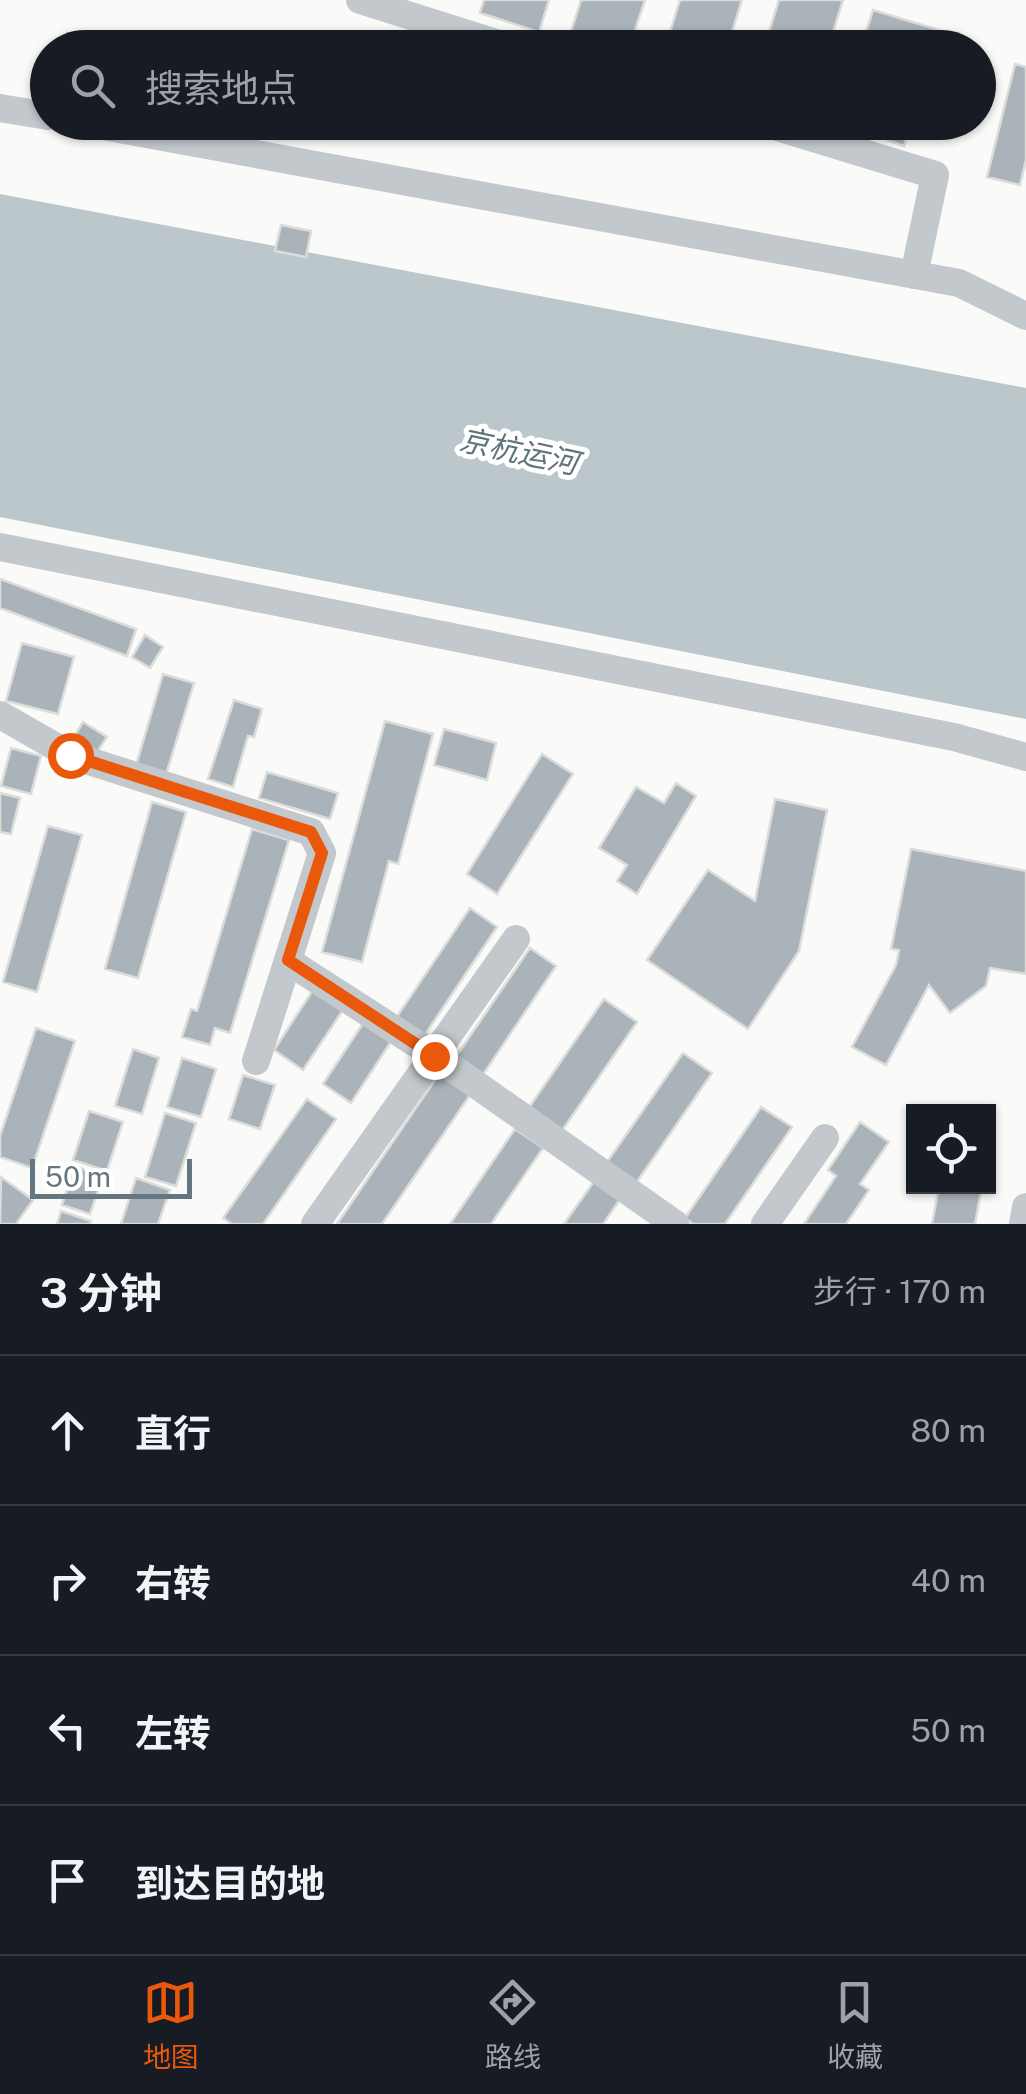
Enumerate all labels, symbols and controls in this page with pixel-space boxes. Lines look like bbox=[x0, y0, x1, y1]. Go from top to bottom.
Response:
search box bbox=[30, 30, 996, 140]
icon: search bbox=[65, 58, 120, 113]
text: 搜索地点 bbox=[145, 66, 297, 111]
water label: 京杭运河 bbox=[457, 421, 586, 482]
route start bbox=[48, 733, 94, 779]
route end bbox=[412, 1034, 458, 1080]
map controls bbox=[906, 1104, 996, 1194]
button: locate bbox=[906, 1104, 996, 1194]
scale bar bbox=[30, 1154, 192, 1198]
text: 50 m bbox=[45, 1160, 111, 1193]
text: 3 分钟 bbox=[40, 1268, 161, 1317]
text: 步行 · 170 m bbox=[813, 1273, 986, 1310]
icon: ahead bbox=[40, 1403, 95, 1458]
text: 直行 bbox=[135, 1411, 211, 1456]
text: 80 m bbox=[910, 1412, 986, 1449]
icon: right bbox=[40, 1553, 95, 1608]
text: 右转 bbox=[135, 1561, 211, 1606]
text: 40 m bbox=[911, 1562, 986, 1599]
icon: left bbox=[40, 1703, 95, 1758]
text: 左转 bbox=[135, 1711, 211, 1756]
text: 50 m bbox=[910, 1712, 986, 1749]
icon: arrive bbox=[40, 1853, 95, 1908]
text: 到达目的地 bbox=[135, 1861, 325, 1906]
tab: 地图 bbox=[143, 1975, 199, 2075]
tab: 路线 bbox=[485, 1975, 541, 2075]
tab: 收藏 bbox=[827, 1975, 883, 2075]

